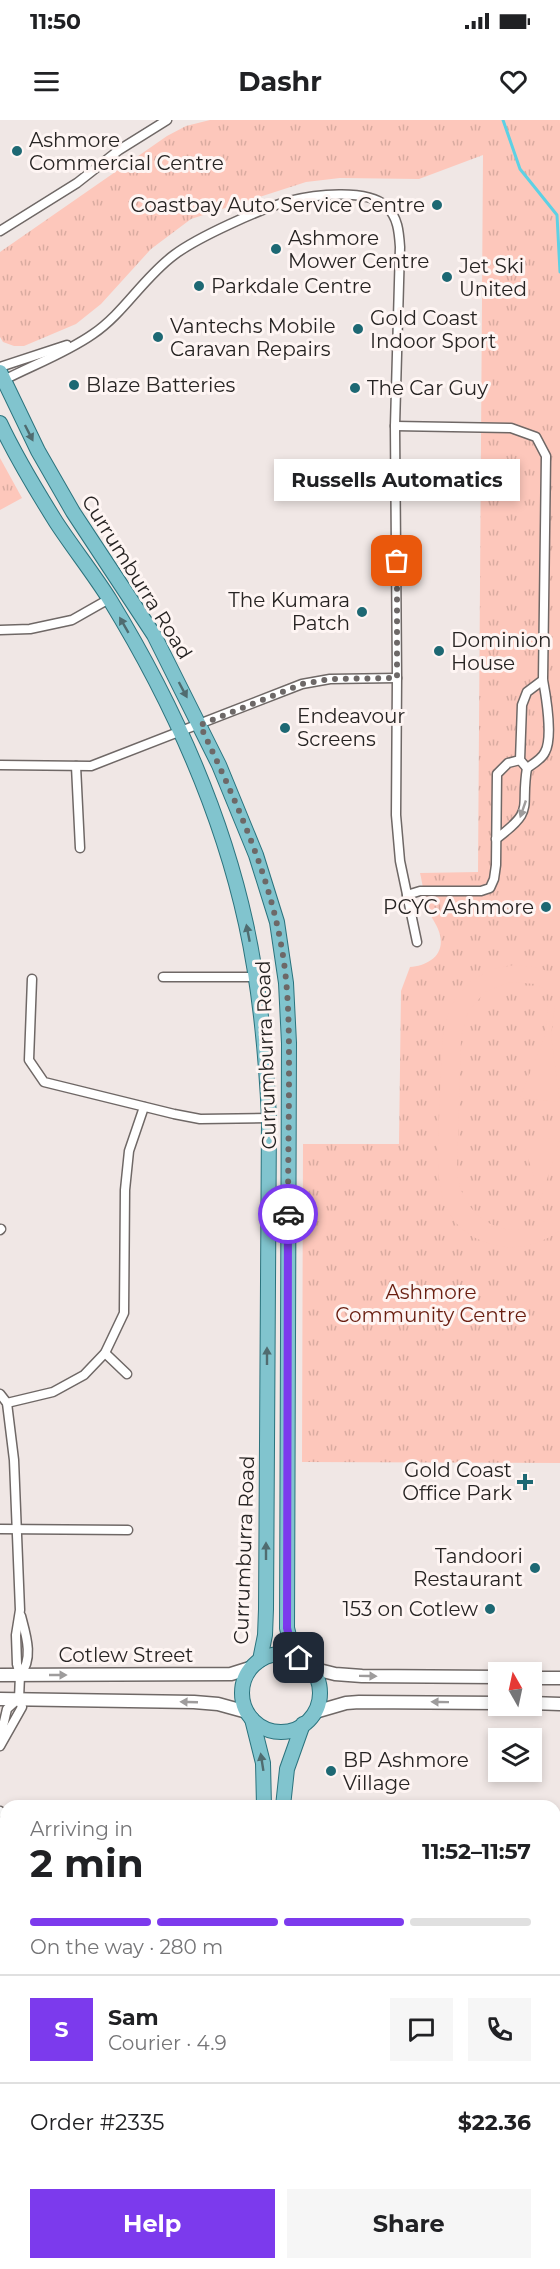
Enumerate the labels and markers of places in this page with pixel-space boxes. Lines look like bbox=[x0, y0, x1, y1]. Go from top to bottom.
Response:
place label: Ashmore Commercial Centre bbox=[29, 128, 224, 175]
marker: Ashmore Commercial Centre bbox=[10, 144, 24, 158]
place label: Coastbay Auto Service Centre bbox=[130, 193, 425, 217]
marker: Coastbay Auto Service Centre bbox=[430, 198, 444, 212]
place label: Ashmore Mower Centre bbox=[288, 226, 429, 273]
marker: Ashmore Mower Centre bbox=[269, 242, 283, 256]
place label: Jet Ski United bbox=[458, 254, 527, 301]
marker: Jet Ski United bbox=[440, 270, 454, 284]
place label: Parkdale Centre bbox=[211, 274, 372, 298]
marker: Parkdale Centre bbox=[192, 279, 206, 293]
place label: Gold Coast Indoor Sport bbox=[370, 306, 496, 353]
place label: Vantechs Mobile Caravan Repairs bbox=[170, 314, 336, 361]
marker: Gold Coast Indoor Sport bbox=[351, 322, 365, 336]
marker: Vantechs Mobile Caravan Repairs bbox=[151, 330, 165, 344]
place label: Blaze Batteries bbox=[86, 373, 235, 397]
place label: The Car Guy bbox=[367, 376, 488, 400]
marker: Blaze Batteries bbox=[67, 378, 81, 392]
marker: The Car Guy bbox=[348, 381, 362, 395]
callout: Russells Automatics bbox=[274, 459, 520, 501]
pin bbox=[371, 535, 422, 586]
place label: The Kumara Patch bbox=[228, 588, 350, 635]
marker: The Kumara Patch bbox=[355, 605, 369, 619]
place label: Dominion House bbox=[451, 628, 552, 675]
marker: Dominion House bbox=[432, 644, 446, 658]
place label: Endeavour Screens bbox=[297, 704, 405, 751]
marker: Endeavour Screens bbox=[278, 721, 292, 735]
place label: PCYC Ashmore bbox=[383, 895, 534, 919]
marker: PCYC Ashmore bbox=[539, 900, 553, 914]
place label: Gold Coast Office Park bbox=[402, 1458, 512, 1505]
marker: Gold Coast Office Park bbox=[516, 1473, 534, 1491]
place label: Tandoori Restaurant bbox=[413, 1544, 523, 1591]
marker: Tandoori Restaurant bbox=[528, 1561, 542, 1575]
place label: 153 on Cotlew bbox=[343, 1597, 478, 1621]
marker: 153 on Cotlew bbox=[483, 1602, 497, 1616]
pin bbox=[273, 1632, 324, 1683]
place label: BP Ashmore Village bbox=[343, 1748, 469, 1795]
marker: BP Ashmore Village bbox=[324, 1764, 338, 1778]

